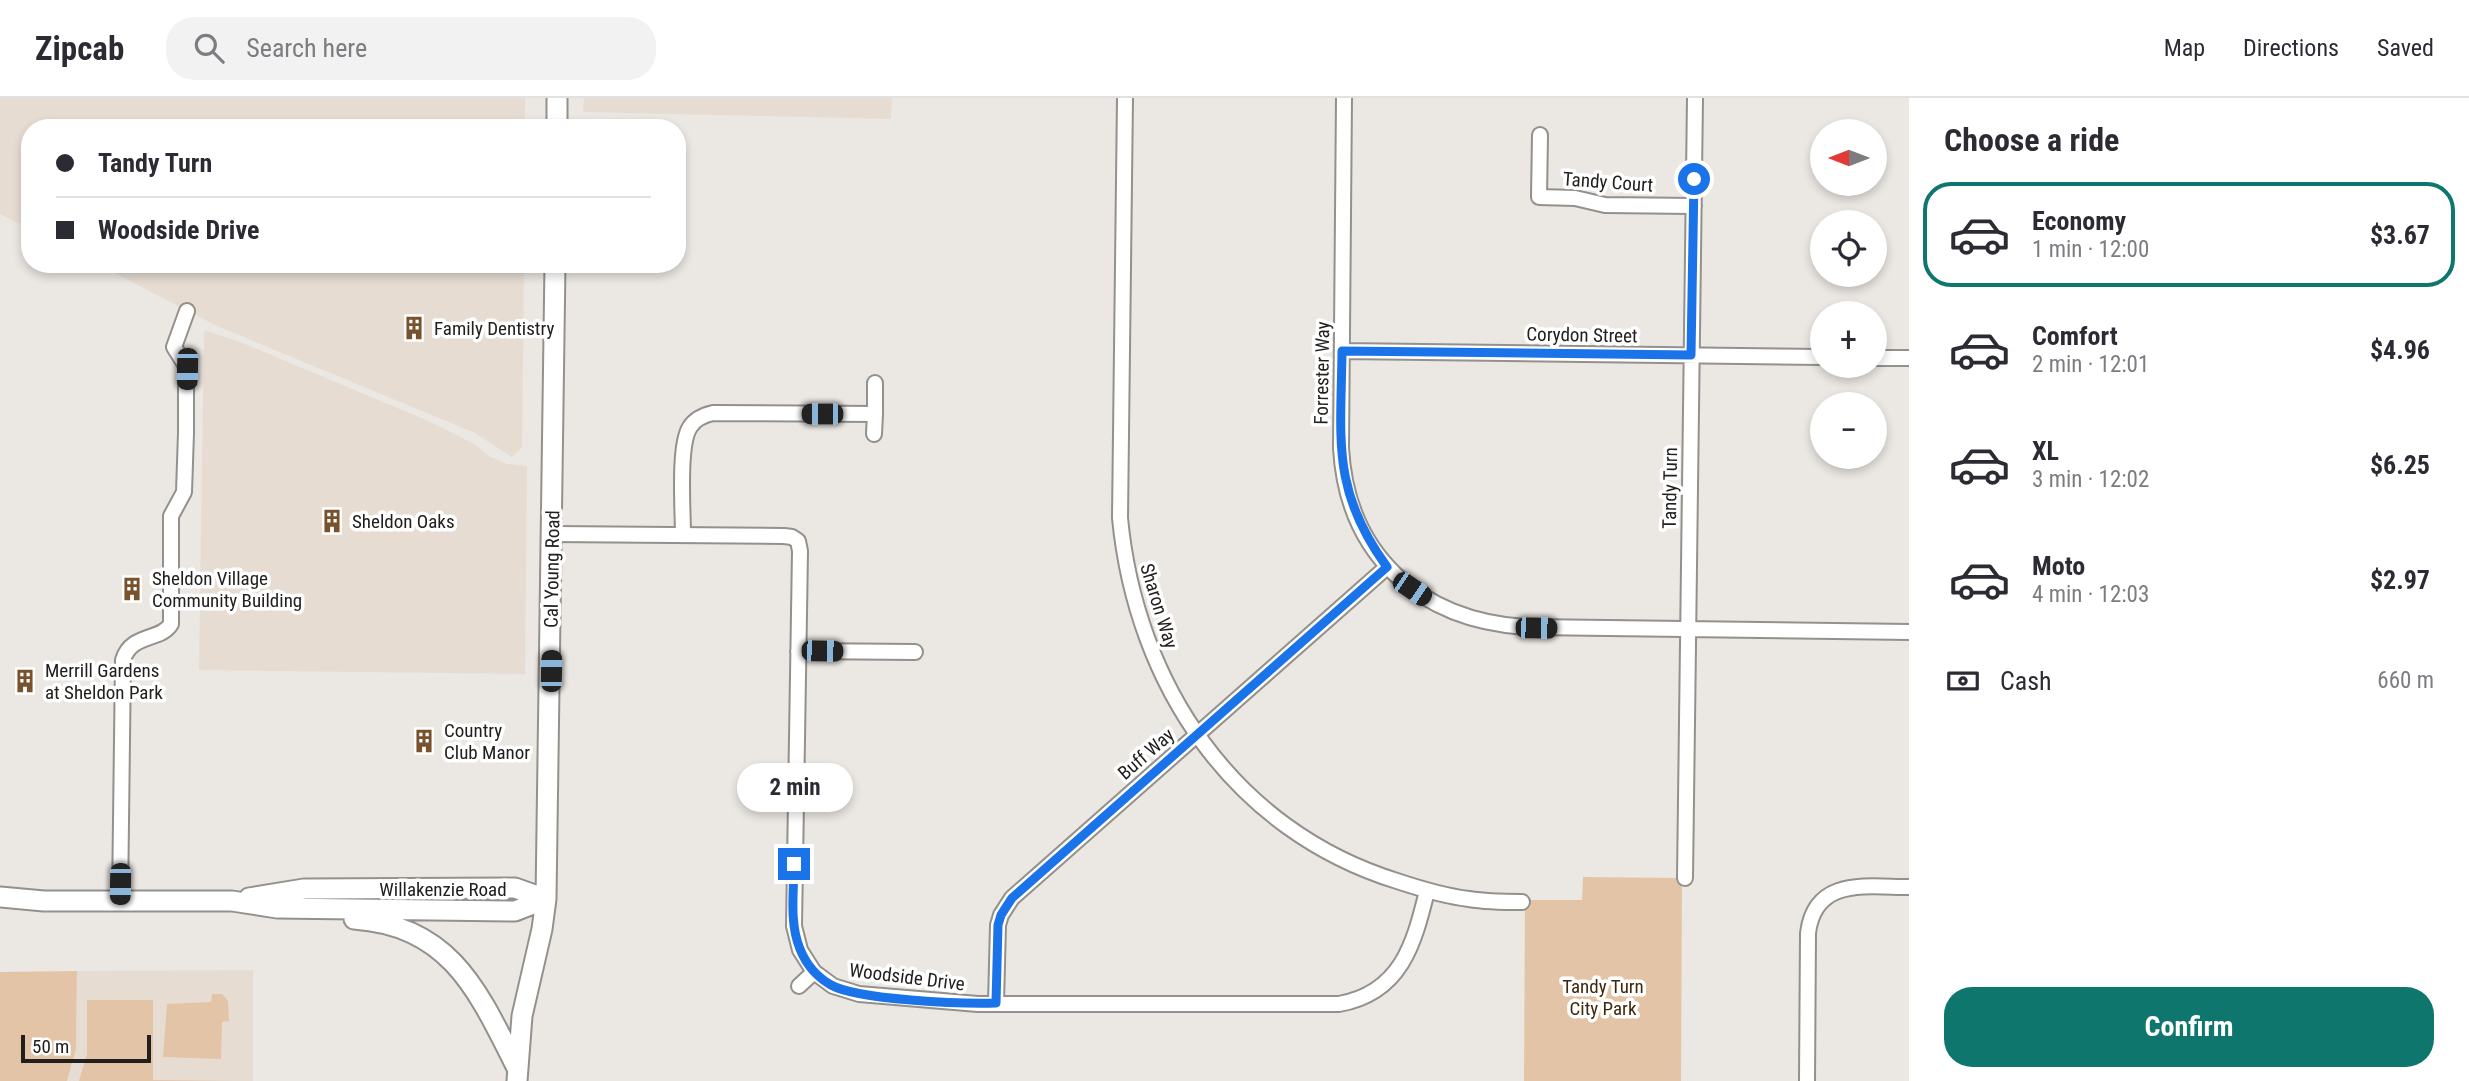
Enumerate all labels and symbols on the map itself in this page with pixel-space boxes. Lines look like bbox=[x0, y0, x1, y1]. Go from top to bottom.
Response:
north arrow bbox=[1810, 119, 1886, 196]
route start bbox=[1678, 163, 1710, 195]
street label: Tandy Court bbox=[1562, 167, 1654, 197]
building icon: Family Dentistry bbox=[400, 314, 428, 342]
place label: Family Dentistry bbox=[434, 317, 554, 340]
street label: Forrester Way bbox=[1310, 321, 1334, 425]
street label: Corydon Street bbox=[1526, 323, 1638, 347]
car bbox=[177, 348, 198, 390]
car bbox=[802, 404, 844, 425]
street label: Tandy Turn bbox=[1658, 447, 1682, 529]
building icon: Sheldon Oaks bbox=[318, 507, 346, 535]
place label: Sheldon Oaks bbox=[352, 510, 455, 533]
street label: Cal Young Road bbox=[539, 510, 565, 628]
street label: Sharon Way bbox=[1135, 561, 1183, 651]
place label: Sheldon Village Community Building bbox=[152, 567, 302, 612]
car bbox=[1389, 569, 1436, 609]
building icon: Sheldon Village Community Building bbox=[118, 575, 146, 603]
car bbox=[1515, 617, 1558, 639]
car bbox=[801, 640, 844, 662]
car bbox=[541, 650, 562, 692]
place label: Merrill Gardens at Sheldon Park bbox=[45, 659, 163, 704]
building icon: Merrill Gardens at Sheldon Park bbox=[11, 667, 39, 695]
place label: Country Club Manor bbox=[444, 719, 530, 764]
street label: Buff Way bbox=[1113, 723, 1179, 785]
building icon: Country Club Manor bbox=[410, 727, 438, 755]
callout: 2 min bbox=[736, 762, 852, 812]
route end bbox=[778, 848, 810, 880]
car bbox=[110, 863, 131, 905]
street label: Willakenzie Road bbox=[379, 878, 507, 901]
street label: Woodside Drive bbox=[848, 958, 966, 996]
park label: Tandy Turn City Park bbox=[1562, 975, 1644, 1020]
scale bar bbox=[21, 1032, 150, 1064]

